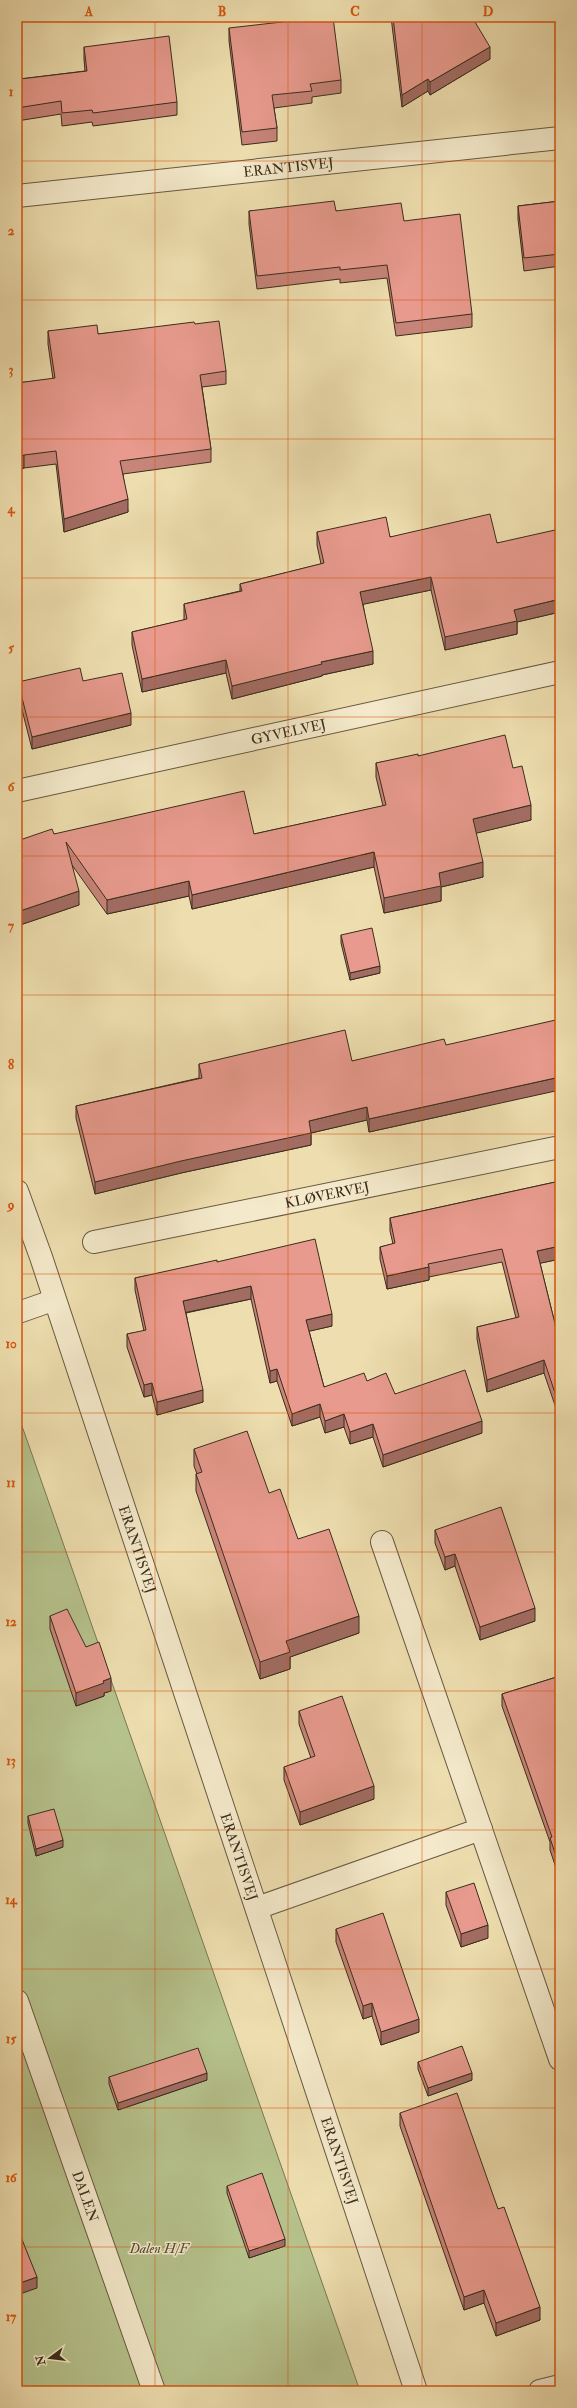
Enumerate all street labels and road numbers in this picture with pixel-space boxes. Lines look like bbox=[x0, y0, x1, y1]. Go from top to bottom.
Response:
street label: ERANTISVEJ bbox=[242, 154, 335, 180]
street label: GYVELVEJ bbox=[249, 715, 328, 748]
street label: KLØVERVEJ bbox=[283, 1177, 371, 1211]
street label: ERANTISVEJ bbox=[115, 1503, 160, 1595]
street label: ERANTISVEJ bbox=[217, 1811, 262, 1903]
street label: ERANTISVEJ bbox=[317, 2115, 362, 2207]
street label: DALEN bbox=[69, 2169, 103, 2225]

